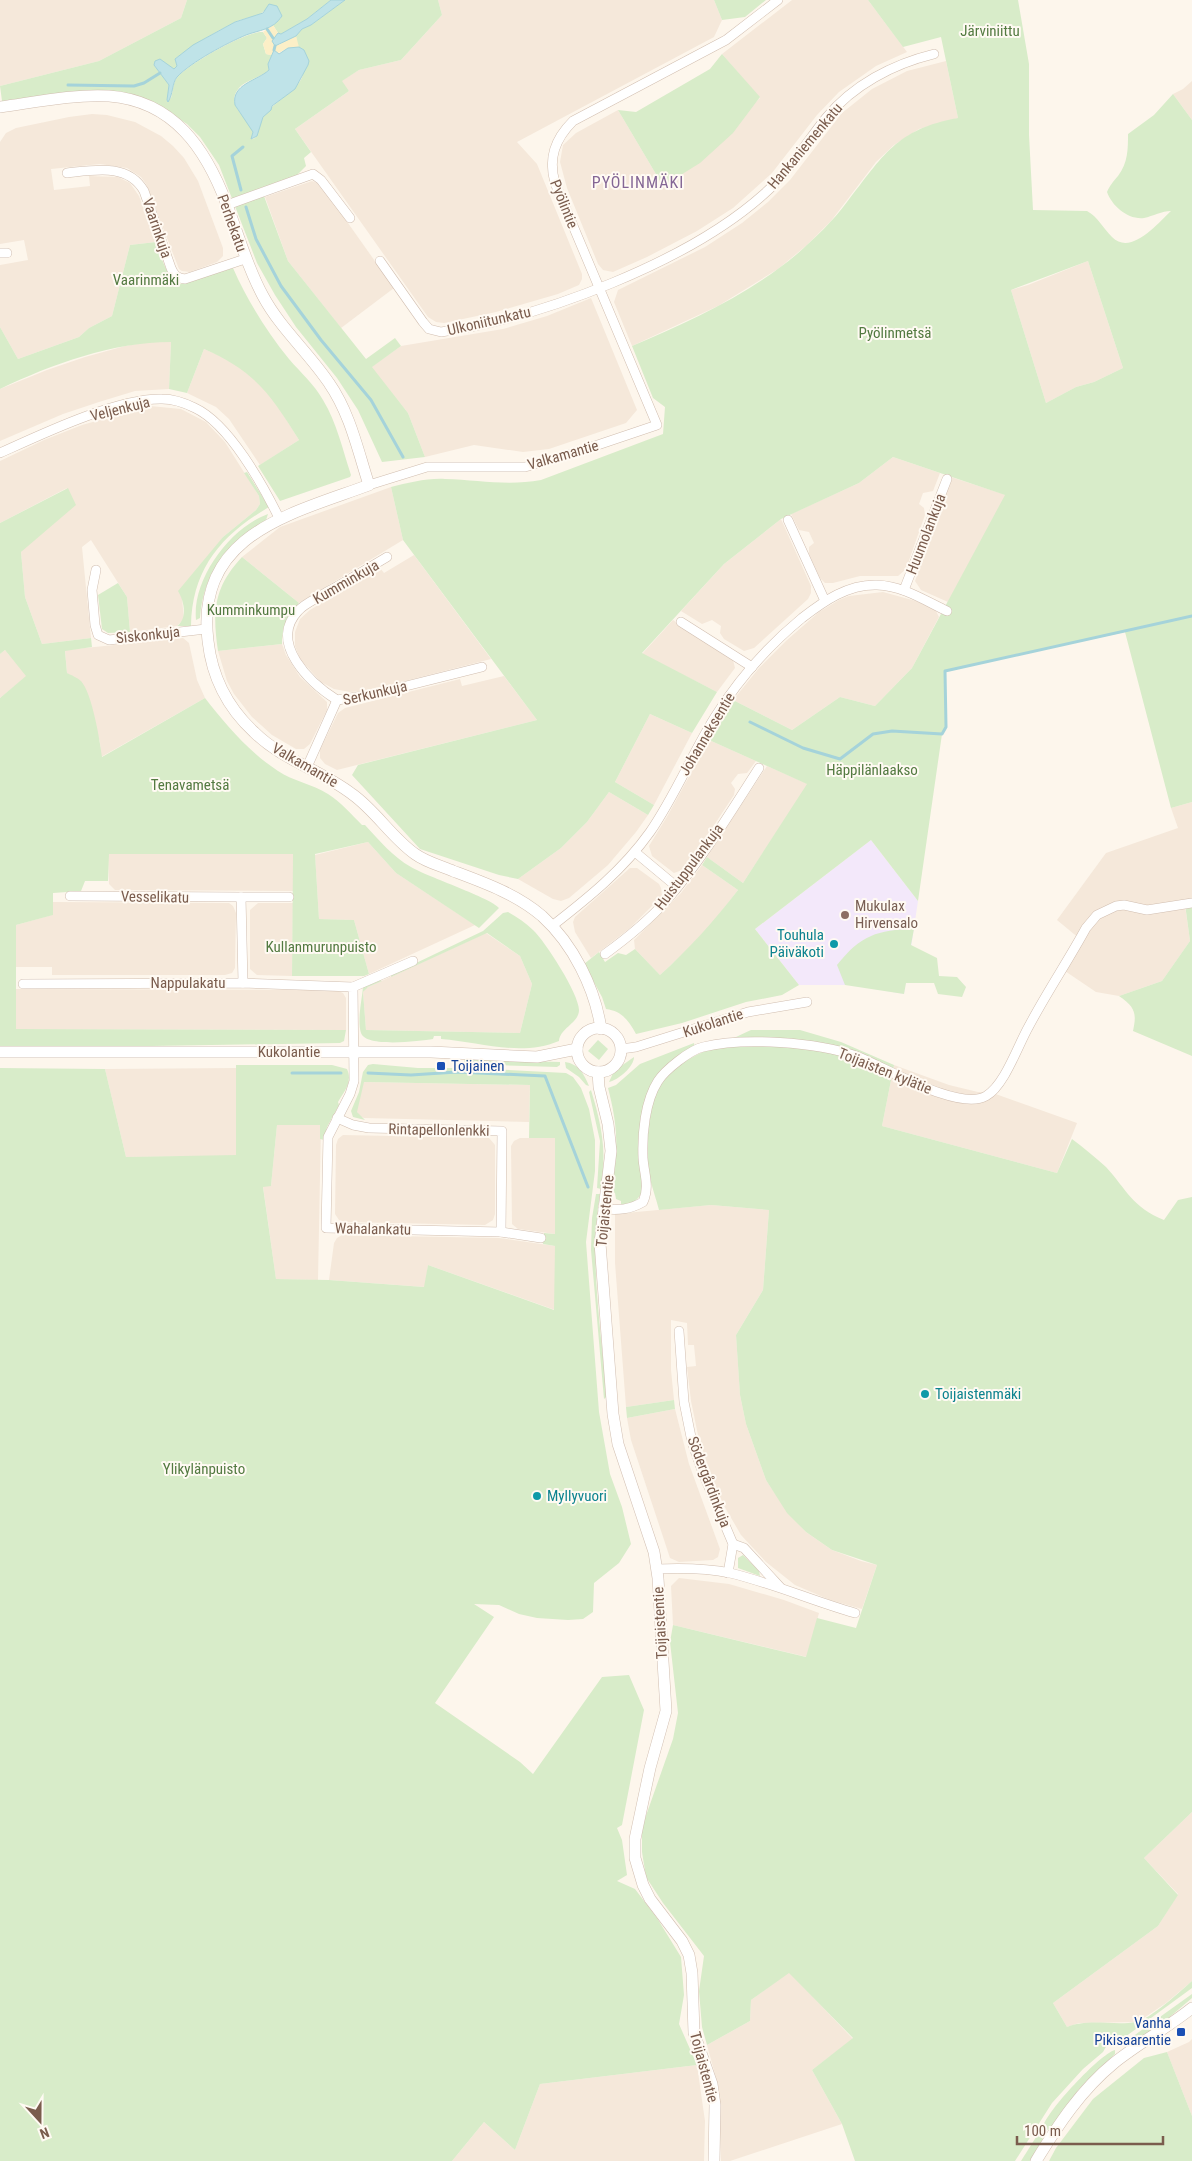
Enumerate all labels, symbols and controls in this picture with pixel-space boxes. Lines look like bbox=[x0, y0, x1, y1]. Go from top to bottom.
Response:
park label: Järviniittu bbox=[960, 22, 1020, 40]
street label: Hankaniemenkatu bbox=[764, 99, 846, 193]
district label: PYÖLINMÄKI bbox=[592, 173, 684, 192]
street label: Pyölintie bbox=[546, 177, 582, 231]
street label: Perhekatu bbox=[213, 192, 251, 254]
street label: Vaarinkuja bbox=[138, 196, 176, 260]
park label: Vaarinmäki bbox=[113, 271, 179, 289]
street label: Ulkoniitunkatu bbox=[446, 303, 532, 339]
park label: Pyölinmetsä bbox=[858, 324, 932, 342]
street label: Veljenkuja bbox=[88, 393, 152, 425]
street label: Valkamantie bbox=[525, 436, 601, 474]
street label: Huumolankuja bbox=[902, 491, 950, 577]
street label: Kumminkuja bbox=[310, 556, 382, 608]
park label: Kumminkumpu bbox=[207, 601, 295, 619]
street label: Siskonkuja bbox=[115, 623, 181, 647]
street label: Serkunkuja bbox=[341, 677, 409, 709]
street label: Johanneksentie bbox=[675, 689, 739, 779]
street label: Valkamantie bbox=[269, 739, 341, 791]
park label: Häppilänlaakso bbox=[826, 761, 918, 779]
park label: Tenavametsä bbox=[151, 776, 229, 794]
street label: Huistuppulankuja bbox=[651, 820, 727, 914]
street label: Vesselikatu bbox=[121, 887, 189, 907]
place label: Mukulax Hirvensalo bbox=[855, 897, 918, 932]
marker: Mukulax Hirvensalo bbox=[839, 909, 851, 921]
place label: Touhula Päiväkoti bbox=[769, 926, 824, 961]
park label: Kullanmurunpuisto bbox=[266, 938, 376, 956]
marker: Touhula Päiväkoti bbox=[828, 938, 840, 950]
street label: Nappulakatu bbox=[151, 974, 225, 992]
street label: Kukolantie bbox=[681, 1005, 745, 1041]
street label: Kukolantie bbox=[258, 1043, 320, 1061]
street label: Toijaisten kylätie bbox=[835, 1044, 935, 1098]
place label: Toijainen bbox=[451, 1057, 505, 1075]
marker: Toijainen bbox=[435, 1060, 447, 1072]
street label: Rintapellonlenkki bbox=[388, 1120, 490, 1140]
street label: Toijaistentie bbox=[592, 1174, 618, 1248]
street label: Wahalankatu bbox=[335, 1219, 411, 1239]
place label: Toijaistenmäki bbox=[935, 1385, 1021, 1403]
marker: Toijaistenmäki bbox=[919, 1388, 931, 1400]
street label: Södergårdinkuja bbox=[683, 1434, 735, 1530]
park label: Ylikylänpuisto bbox=[163, 1460, 245, 1478]
place label: Myllyvuori bbox=[547, 1487, 607, 1505]
marker: Myllyvuori bbox=[531, 1490, 543, 1502]
street label: Toijaistentie bbox=[649, 1586, 671, 1660]
place label: Vanha Pikisaarentie bbox=[1094, 2014, 1171, 2049]
marker: Vanha Pikisaarentie bbox=[1175, 2026, 1187, 2038]
street label: Toijaistentie bbox=[686, 2030, 722, 2104]
north arrow bbox=[15, 2096, 65, 2146]
scale bar bbox=[1017, 2114, 1163, 2146]
text: 100 m bbox=[1024, 2122, 1061, 2140]
text: N bbox=[38, 2124, 52, 2142]

